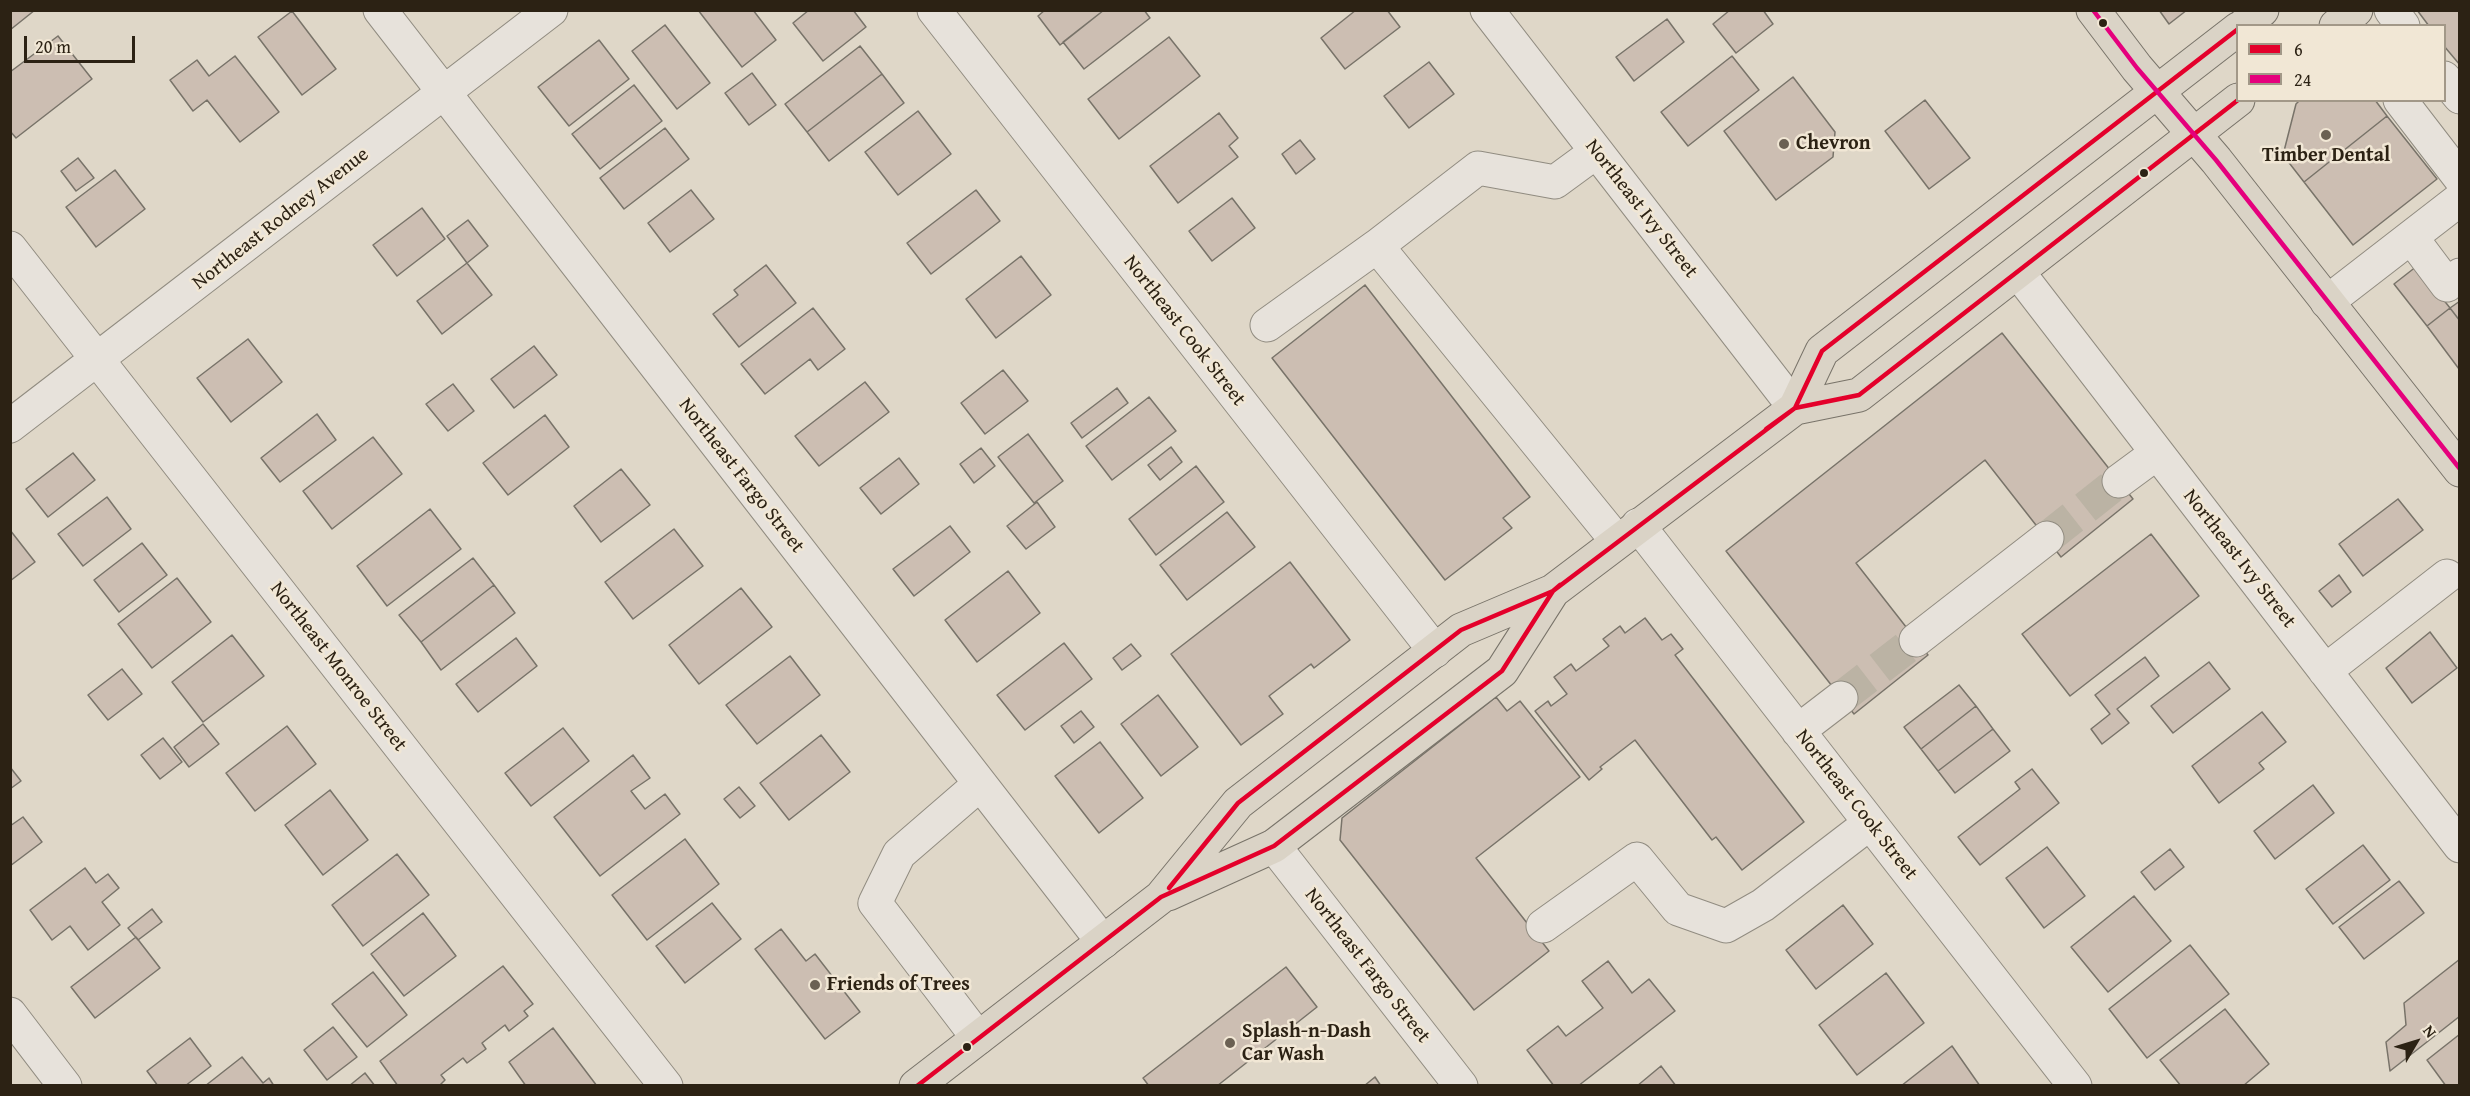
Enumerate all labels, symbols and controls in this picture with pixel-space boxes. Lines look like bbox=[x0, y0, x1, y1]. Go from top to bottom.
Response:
unlabelled marker bbox=[2097, 17, 2109, 29]
scale bar bbox=[27, 24, 138, 62]
legend bbox=[2236, 24, 2446, 102]
text: 20 m bbox=[35, 33, 71, 60]
text: 6 bbox=[2294, 36, 2303, 63]
text: 24 bbox=[2294, 66, 2311, 93]
marker: Timber Dental bbox=[2319, 128, 2333, 142]
place label: Chevron bbox=[1796, 132, 1871, 156]
street label: Northeast Ivy Street bbox=[1579, 135, 1703, 283]
marker: Chevron bbox=[1777, 137, 1791, 151]
street label: Northeast Rodney Avenue bbox=[188, 143, 374, 295]
place label: Timber Dental bbox=[2262, 144, 2390, 168]
unlabelled marker bbox=[2138, 167, 2150, 179]
street label: Northeast Cook Street bbox=[1118, 251, 1250, 411]
street label: Northeast Fargo Street bbox=[673, 394, 809, 558]
street label: Northeast Ivy Street bbox=[2177, 485, 2301, 633]
street label: Northeast Monroe Street bbox=[264, 577, 412, 757]
street label: Northeast Cook Street bbox=[1790, 725, 1922, 885]
street label: Northeast Fargo Street bbox=[1299, 884, 1435, 1048]
place label: Friends of Trees bbox=[827, 973, 970, 997]
marker: Friends of Trees bbox=[808, 978, 822, 992]
north arrow bbox=[2386, 1012, 2446, 1072]
text: N bbox=[2417, 1019, 2443, 1043]
place label: Splash-n-Dash Car Wash bbox=[1242, 1020, 1371, 1067]
marker: Splash-n-Dash Car Wash bbox=[1223, 1036, 1237, 1050]
unlabelled marker bbox=[961, 1041, 973, 1053]

